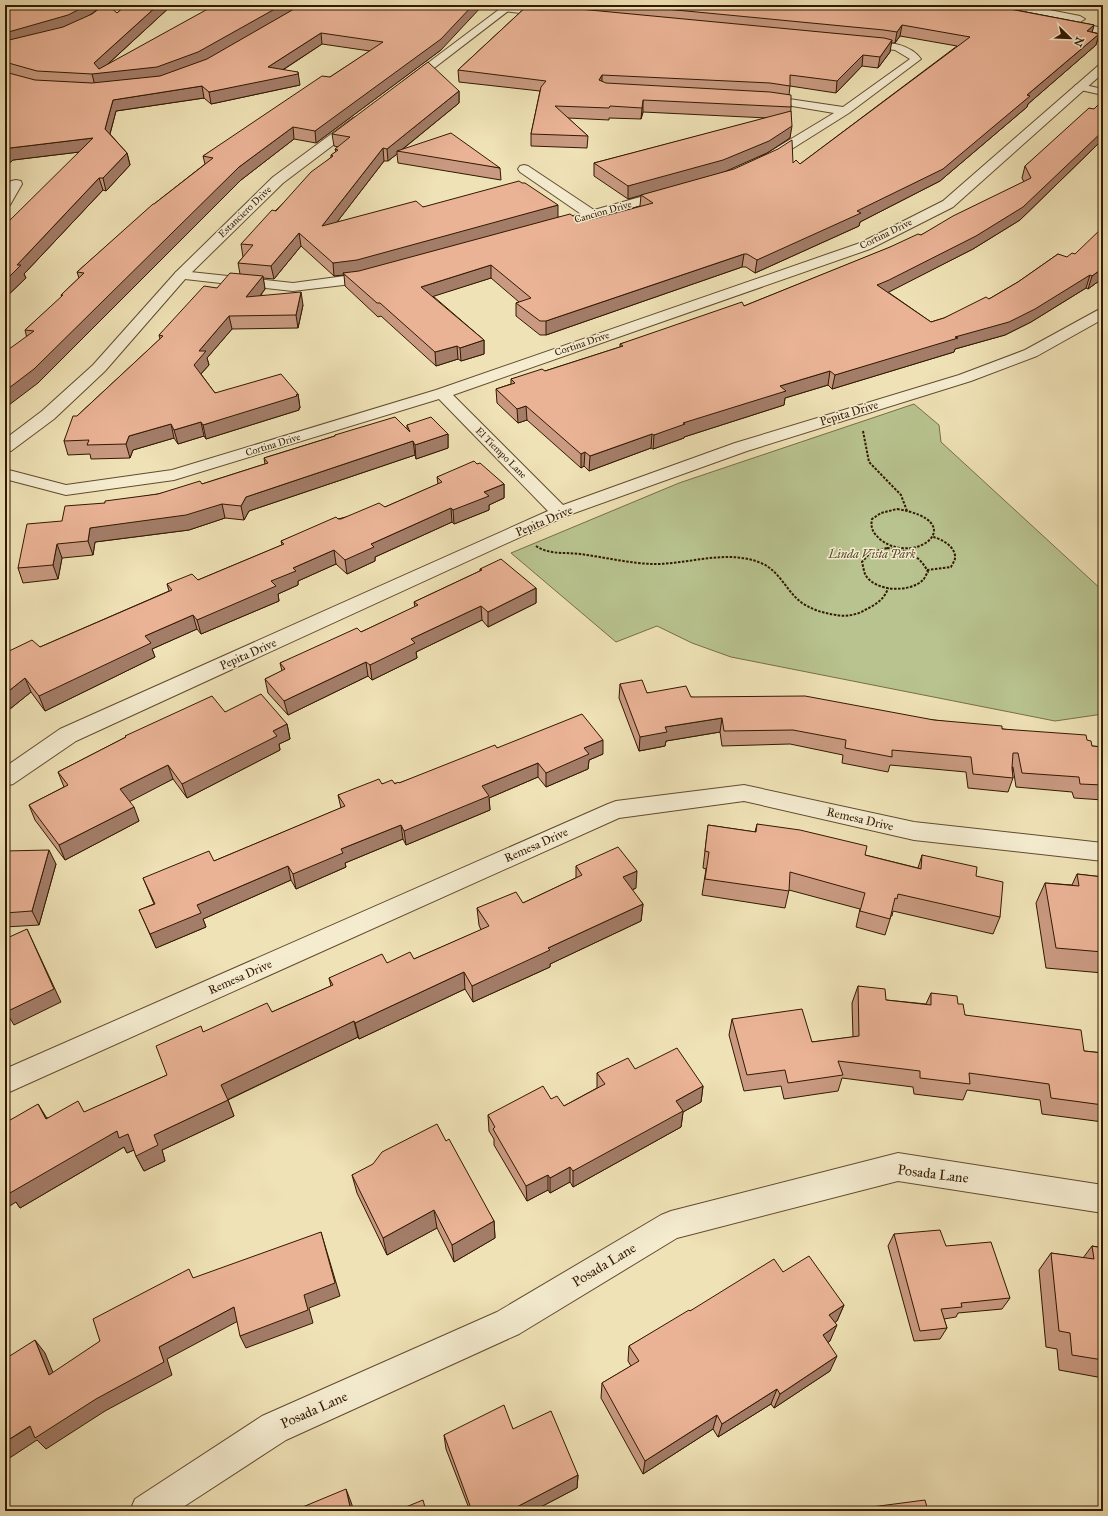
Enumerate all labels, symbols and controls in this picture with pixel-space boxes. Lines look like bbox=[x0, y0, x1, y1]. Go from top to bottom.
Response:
north arrow bbox=[1050, 18, 1090, 58]
text: N bbox=[1071, 35, 1087, 49]
street label: Estanciero Drive bbox=[216, 184, 274, 240]
street label: Cancion Drive bbox=[573, 198, 633, 226]
street label: Cortina Drive bbox=[858, 216, 914, 252]
street label: Cortina Drive bbox=[553, 329, 611, 359]
street label: Pepita Drive bbox=[818, 397, 880, 429]
street label: El Tiempo Lane bbox=[473, 425, 529, 481]
street label: Cortina Drive bbox=[244, 431, 302, 459]
street label: Pepita Drive bbox=[513, 503, 575, 539]
park label: Linda Vista Park bbox=[828, 547, 916, 561]
street label: Pepita Drive bbox=[218, 635, 278, 673]
street label: Remesa Drive bbox=[825, 805, 895, 833]
street label: Remesa Drive bbox=[502, 825, 570, 865]
street label: Remesa Drive bbox=[206, 957, 274, 997]
street label: Posada Lane bbox=[896, 1161, 970, 1187]
street label: Posada Lane bbox=[569, 1239, 639, 1291]
street label: Posada Lane bbox=[278, 1388, 350, 1432]

